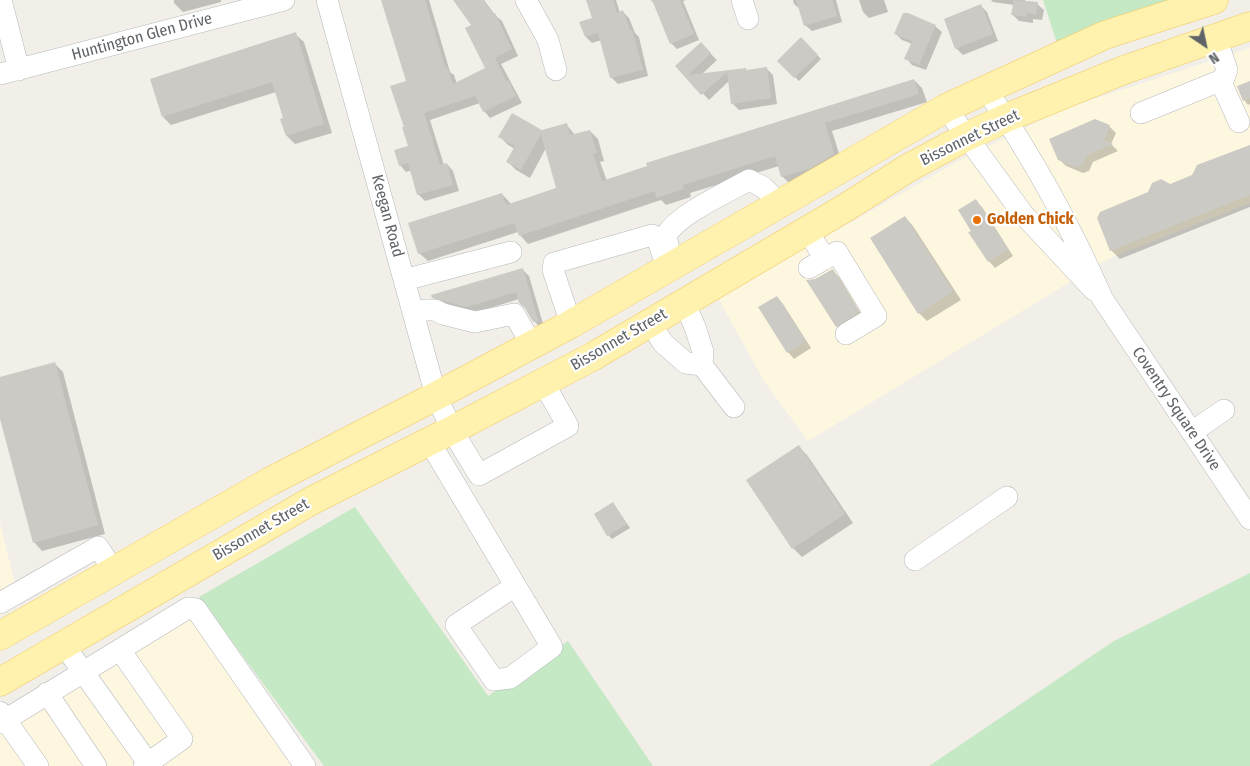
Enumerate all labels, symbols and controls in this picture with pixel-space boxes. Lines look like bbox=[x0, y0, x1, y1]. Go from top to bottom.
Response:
street label: Huntington Glen Drive bbox=[70, 9, 214, 65]
north arrow bbox=[1180, 20, 1230, 70]
text: N bbox=[1205, 48, 1222, 67]
street label: Bissonnet Street bbox=[917, 106, 1023, 170]
street label: Keegan Road bbox=[367, 173, 407, 259]
place label: Golden Chick bbox=[987, 210, 1074, 230]
marker: Golden Chick bbox=[971, 214, 983, 226]
street label: Bissonnet Street bbox=[568, 305, 670, 375]
street label: Coventry Square Drive bbox=[1128, 344, 1224, 474]
street label: Bissonnet Street bbox=[210, 495, 312, 565]

